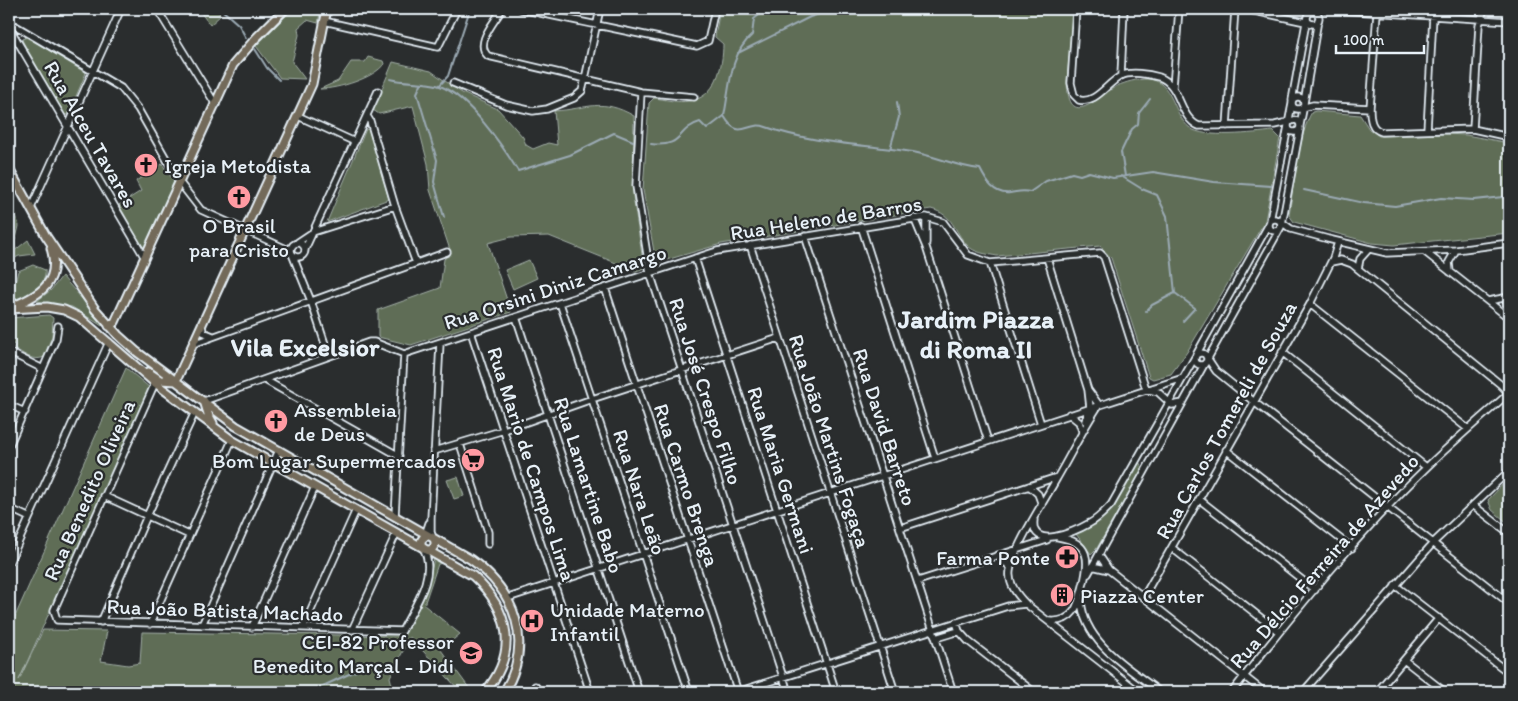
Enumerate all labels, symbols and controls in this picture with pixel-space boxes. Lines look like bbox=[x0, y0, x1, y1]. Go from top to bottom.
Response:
scale bar bbox=[1336, 22, 1423, 54]
text: 100 m bbox=[1343, 31, 1385, 49]
street label: Rua Alceu Tavares bbox=[39, 56, 143, 212]
church icon: Igreja Metodista bbox=[133, 152, 159, 178]
place label: Igreja Metodista bbox=[164, 153, 311, 178]
church icon: O Brasil para Cristo bbox=[226, 184, 252, 210]
street label: Rua Heleno de Barros bbox=[728, 191, 924, 245]
place label: O Brasil para Cristo bbox=[189, 213, 289, 262]
street label: Rua Orsini Diniz Camargo bbox=[441, 239, 669, 335]
street label: Rua José Crespo Filho bbox=[664, 294, 748, 488]
street label: Rua Carlos Tomereli de Souza bbox=[1150, 297, 1302, 543]
district label: Jardim Piazza di Roma II bbox=[897, 303, 1054, 365]
district label: Vila Excelsior bbox=[231, 331, 380, 363]
street label: Rua João Martins Fogaça bbox=[784, 331, 876, 551]
street label: Rua Mario de Campos Lima bbox=[482, 344, 582, 584]
street label: Rua David Barreto bbox=[848, 345, 922, 509]
street label: Rua Maria Germani bbox=[742, 383, 820, 557]
street label: Rua Lamartine Babo bbox=[549, 394, 629, 576]
street label: Rua Benedito Oliveira bbox=[38, 396, 140, 584]
place label: Assembleia de Deus bbox=[294, 397, 397, 446]
street label: Rua Carmo Brenga bbox=[649, 400, 725, 570]
church icon: Assembleia de Deus bbox=[263, 408, 289, 434]
street label: Rua Nara Leão bbox=[608, 426, 672, 558]
supermarket icon: Bom Lugar Supermercados bbox=[460, 447, 486, 473]
place label: Bom Lugar Supermercados bbox=[212, 448, 456, 473]
street label: Rua Délcio Ferreira de Azevedo bbox=[1224, 449, 1424, 673]
pharmacy icon: Farma Ponte bbox=[1054, 544, 1080, 570]
place label: Farma Ponte bbox=[936, 545, 1050, 570]
building icon: Piazza Center bbox=[1049, 582, 1075, 608]
place label: Piazza Center bbox=[1080, 583, 1204, 608]
street label: Rua João Batista Machado bbox=[106, 593, 344, 627]
place label: Unidade Materno Infantil bbox=[550, 597, 705, 646]
hospital icon: Unidade Materno Infantil bbox=[519, 608, 545, 634]
place label: CEI-82 Professor Benedito Marçal - Didi bbox=[253, 629, 454, 678]
school or university icon: CEI-82 Professor Benedito Marçal - Didi bbox=[458, 640, 484, 666]

